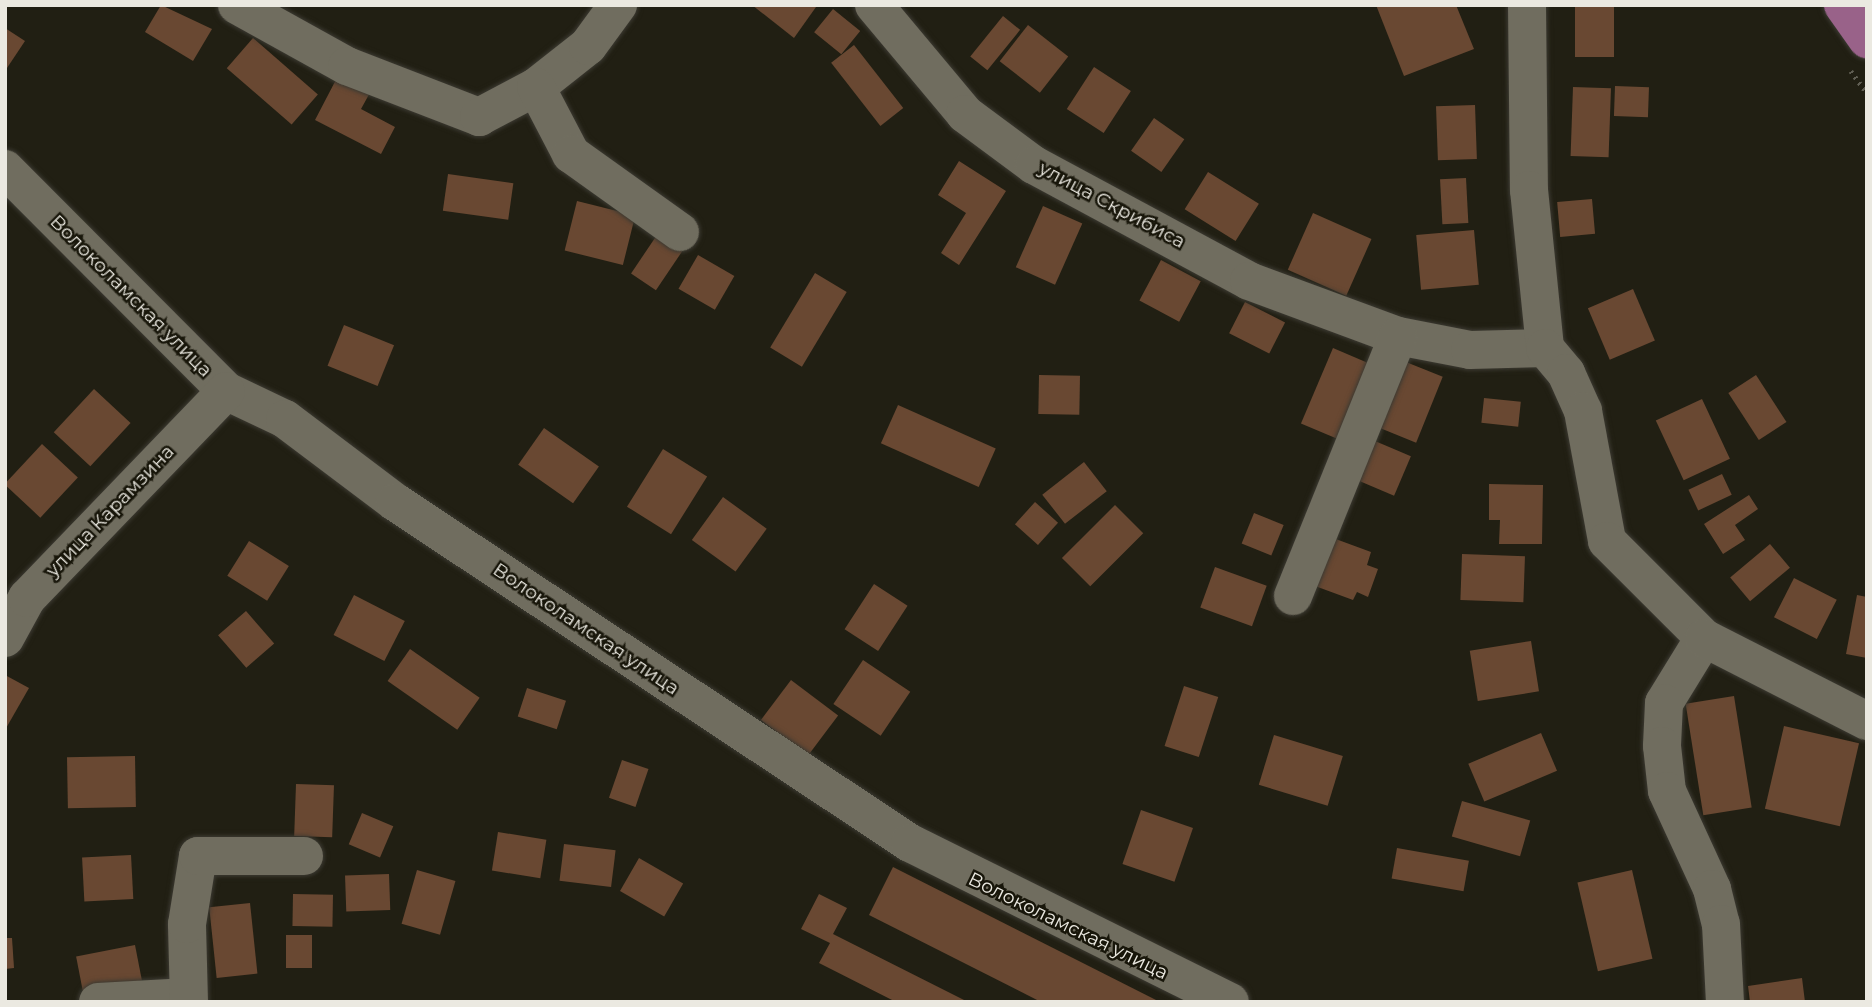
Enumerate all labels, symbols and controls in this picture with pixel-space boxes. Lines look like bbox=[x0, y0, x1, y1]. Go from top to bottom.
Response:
street label: улица Скрибиса bbox=[1035, 157, 1189, 253]
street label: Волоколамская улица bbox=[45, 210, 217, 382]
street label: улица Карамзина bbox=[41, 440, 179, 582]
street label: Волоколамская улица bbox=[489, 558, 683, 700]
street label: Волоколамская улица bbox=[964, 868, 1172, 984]

